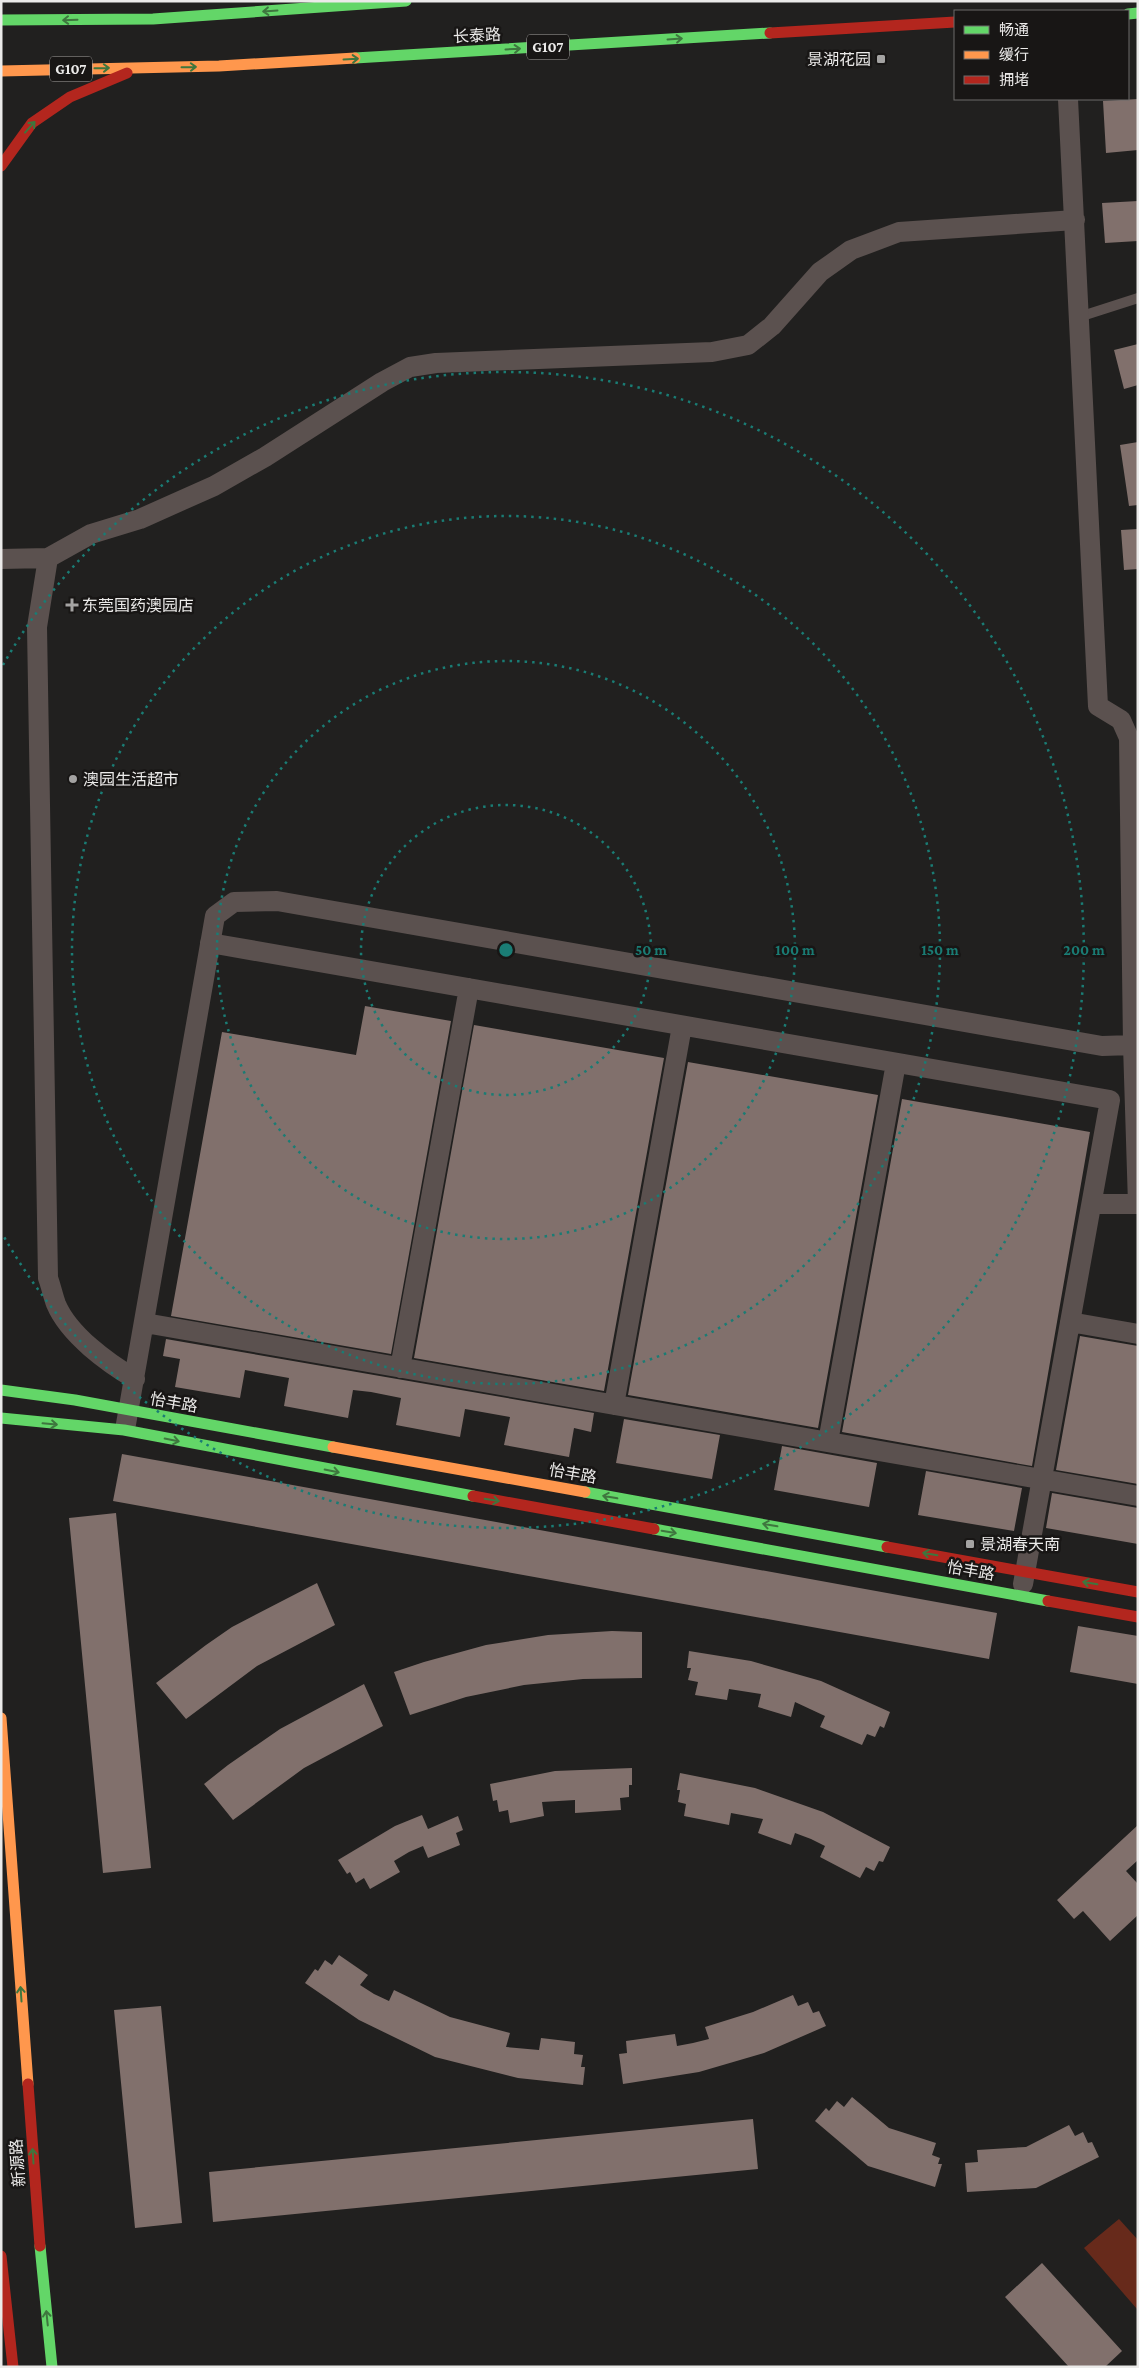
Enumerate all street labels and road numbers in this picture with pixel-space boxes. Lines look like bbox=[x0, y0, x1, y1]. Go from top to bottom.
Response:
street label: 长泰路 bbox=[453, 26, 501, 45]
road number: G107 bbox=[527, 34, 569, 60]
road number: G107 bbox=[50, 56, 92, 82]
street label: 怡丰路 bbox=[149, 1390, 199, 1415]
street label: 怡丰路 bbox=[548, 1461, 598, 1486]
street label: 怡丰路 bbox=[946, 1558, 996, 1583]
street label: 新源路 bbox=[7, 2138, 28, 2188]

